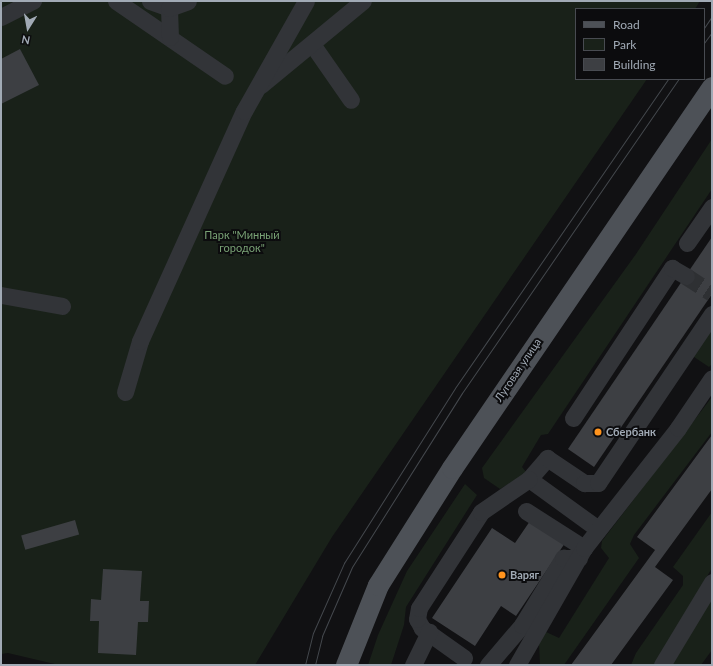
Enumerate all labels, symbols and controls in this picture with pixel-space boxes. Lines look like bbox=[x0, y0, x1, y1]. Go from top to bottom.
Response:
north arrow bbox=[8, 8, 48, 48]
legend bbox=[575, 8, 705, 80]
text: Road bbox=[613, 17, 640, 32]
text: N bbox=[20, 33, 31, 47]
text: Park bbox=[613, 37, 636, 52]
text: Building bbox=[613, 57, 656, 72]
park label: Парк "Минный городок" bbox=[204, 229, 280, 255]
street label: Луговая улица bbox=[492, 336, 544, 404]
place label: Сбербанк bbox=[606, 425, 656, 439]
marker: Сбербанк bbox=[593, 427, 603, 437]
place label: Варяг bbox=[510, 568, 539, 582]
marker: Варяг bbox=[497, 570, 507, 580]

